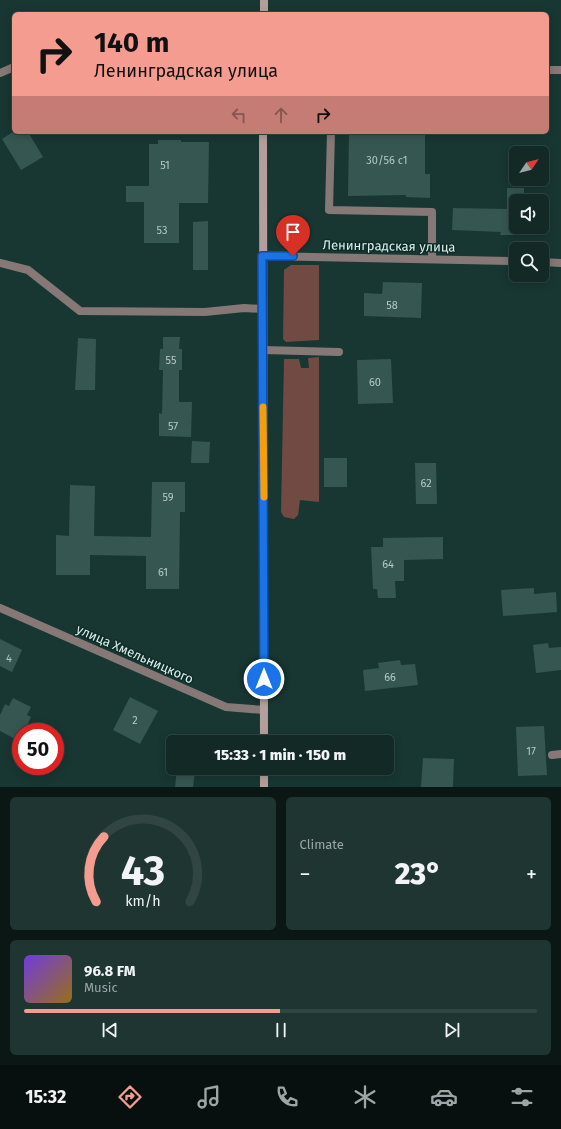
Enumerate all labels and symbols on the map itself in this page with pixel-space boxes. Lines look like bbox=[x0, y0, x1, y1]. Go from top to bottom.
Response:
north arrow bbox=[509, 146, 549, 186]
house number: 30/56 с1 bbox=[366, 154, 408, 167]
house number: 51 bbox=[160, 159, 170, 172]
pin bbox=[276, 215, 310, 256]
house number: 53 bbox=[157, 224, 167, 237]
street label: Ленинградская улица bbox=[322, 237, 456, 255]
house number: 58 bbox=[386, 299, 398, 312]
house number: 55 bbox=[166, 354, 177, 367]
house number: 60 bbox=[369, 376, 381, 389]
house number: 57 bbox=[168, 420, 178, 433]
house number: 62 bbox=[420, 477, 432, 490]
house number: 59 bbox=[162, 491, 174, 504]
house number: 64 bbox=[382, 558, 394, 571]
house number: 61 bbox=[158, 566, 168, 579]
street label: улица Хмельницкого bbox=[74, 621, 196, 687]
house number: 4 bbox=[6, 652, 12, 665]
position arrow bbox=[243, 658, 285, 700]
house number: 66 bbox=[384, 671, 396, 684]
house number: 2 bbox=[132, 714, 138, 727]
speed limit sign: 50 bbox=[12, 723, 64, 775]
house number: 17 bbox=[526, 745, 536, 758]

